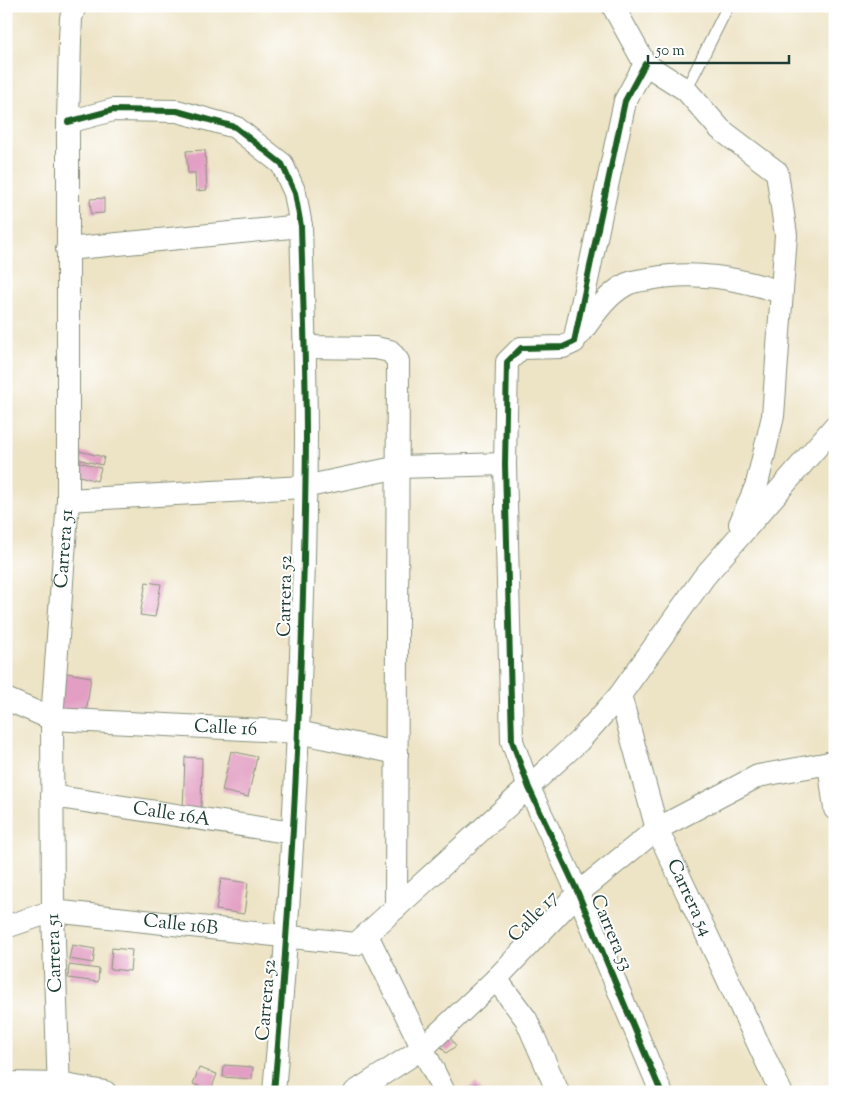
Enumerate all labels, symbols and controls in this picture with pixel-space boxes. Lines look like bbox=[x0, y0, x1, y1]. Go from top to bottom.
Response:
scale bar bbox=[648, 32, 790, 64]
text: 50 m bbox=[655, 41, 685, 62]
street label: Carrera 51 bbox=[48, 507, 81, 589]
street label: Carrera 52 bbox=[272, 555, 300, 637]
street label: Calle 16 bbox=[193, 713, 258, 743]
street label: Calle 16A bbox=[131, 795, 213, 834]
street label: Carrera 54 bbox=[660, 855, 719, 941]
street label: Calle 17 bbox=[502, 885, 566, 949]
street label: Carrera 53 bbox=[583, 891, 639, 975]
street label: Calle 16B bbox=[142, 907, 219, 942]
street label: Carrera 51 bbox=[40, 912, 70, 993]
street label: Carrera 52 bbox=[250, 958, 284, 1042]

